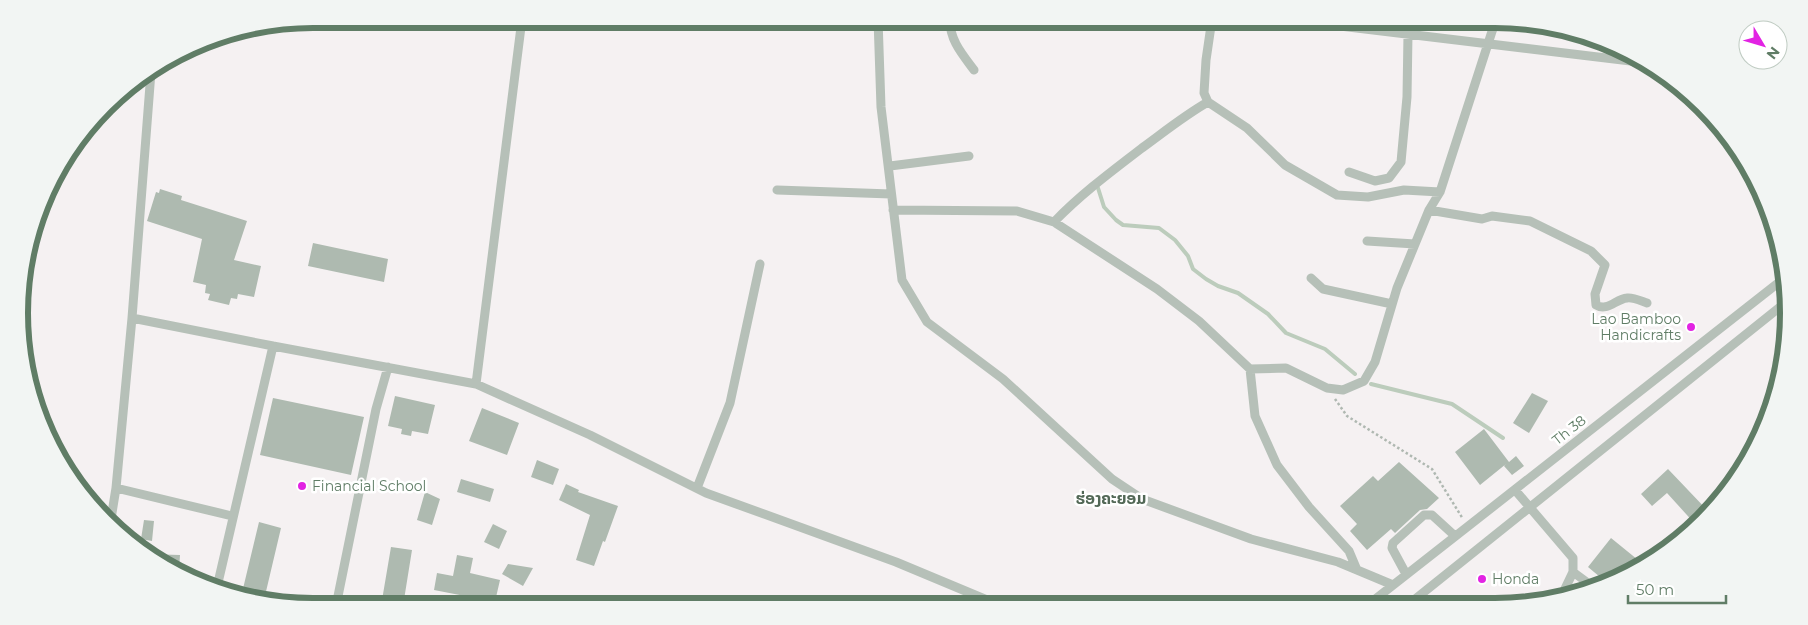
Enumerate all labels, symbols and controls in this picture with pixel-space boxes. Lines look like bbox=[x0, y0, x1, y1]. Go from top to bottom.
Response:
north arrow bbox=[1738, 20, 1788, 70]
text: N bbox=[1763, 43, 1784, 63]
place label: Lao Bamboo Handicrafts bbox=[1591, 310, 1681, 344]
marker: Lao Bamboo Handicrafts bbox=[1685, 321, 1697, 333]
street label: Th 38 bbox=[1548, 411, 1590, 449]
place label: Financial School bbox=[312, 477, 426, 495]
marker: Financial School bbox=[296, 480, 308, 492]
district label: ຮ່ອງຄະຍອມ bbox=[1076, 489, 1146, 508]
place label: Honda bbox=[1492, 570, 1539, 588]
scale bar bbox=[1628, 572, 1726, 604]
marker: Honda bbox=[1476, 573, 1488, 585]
text: 50 m bbox=[1636, 580, 1674, 599]

